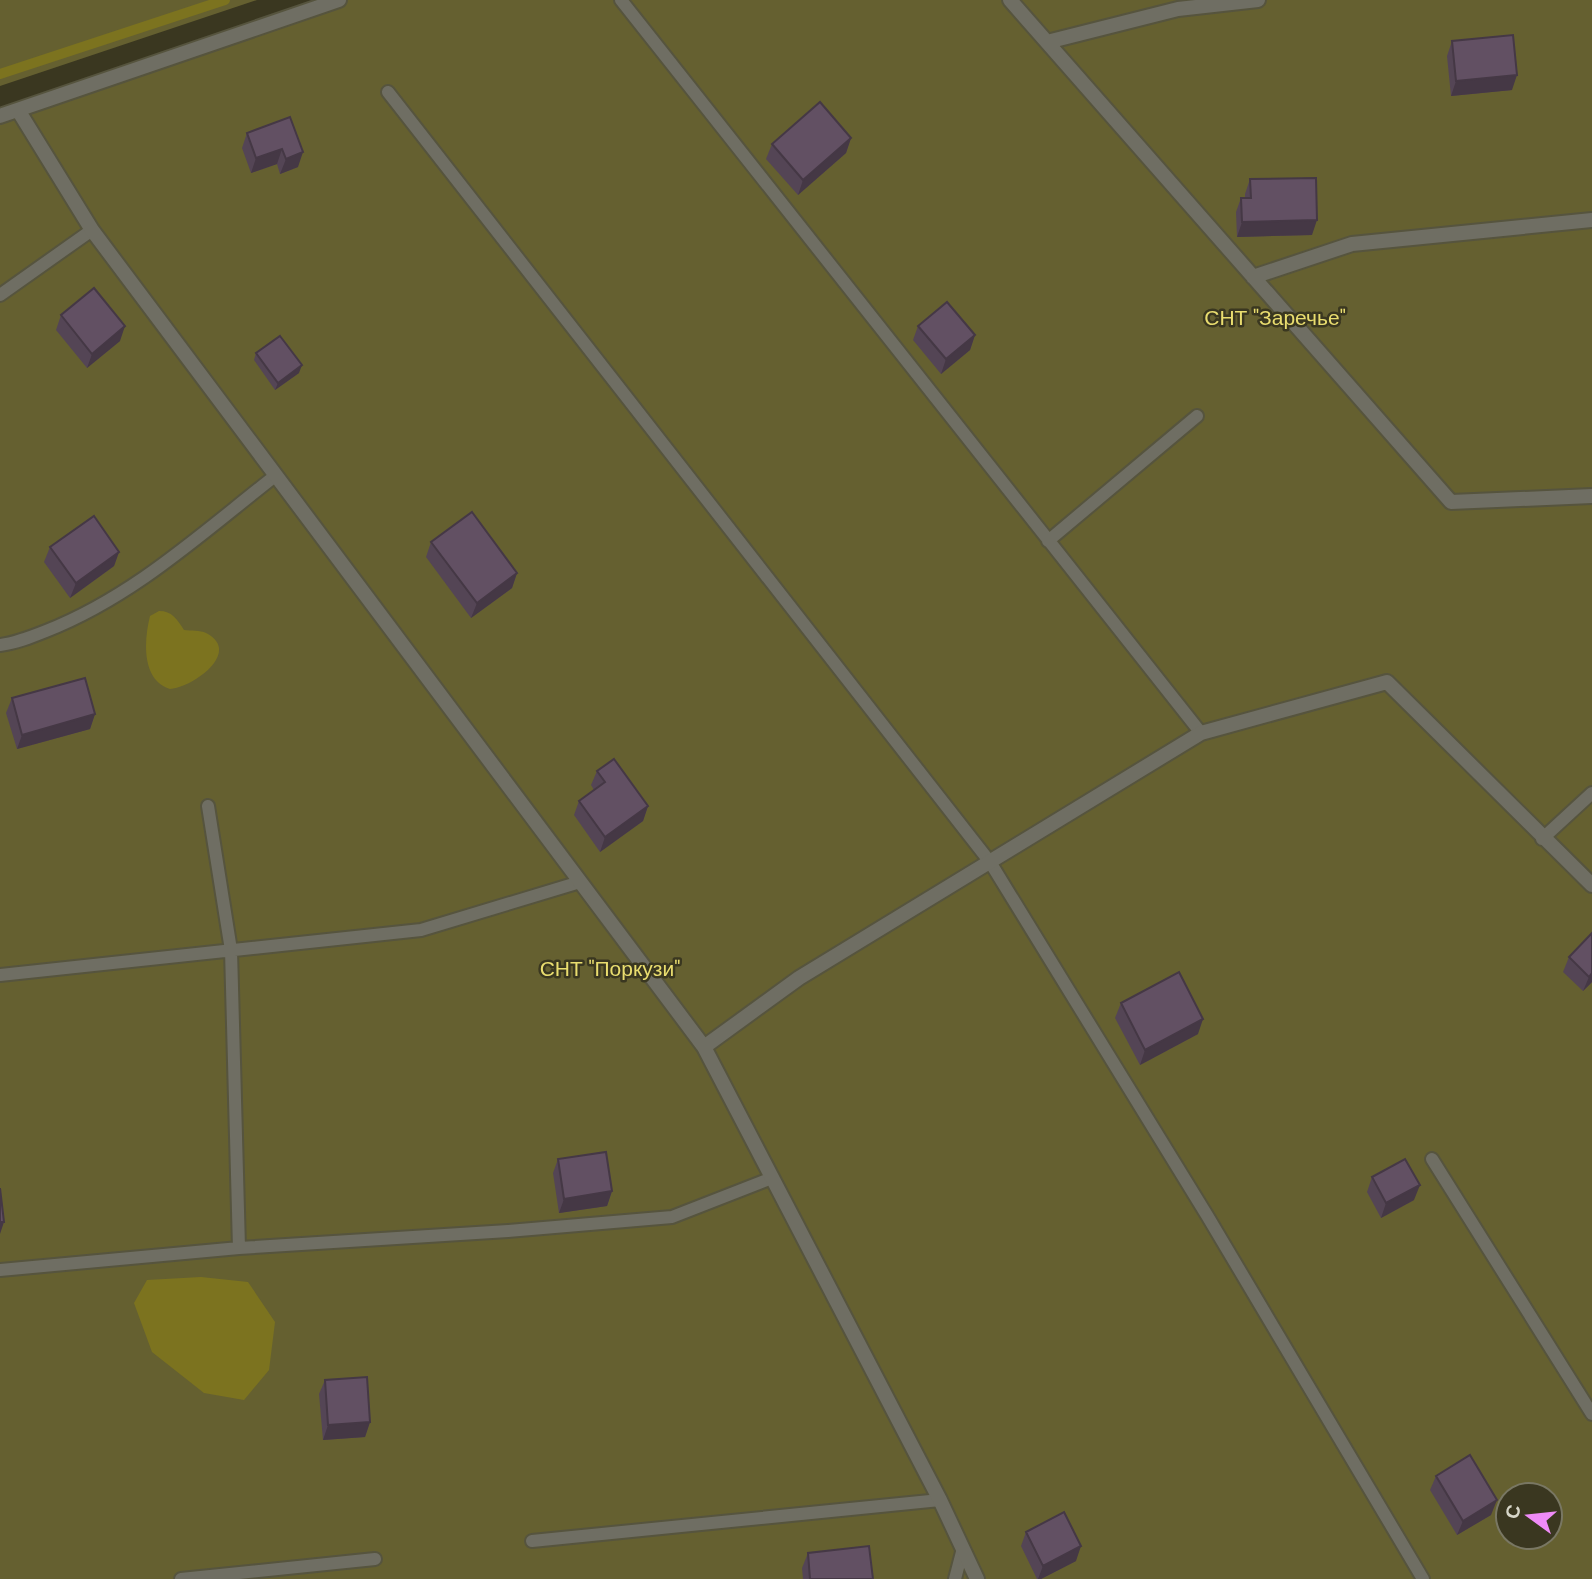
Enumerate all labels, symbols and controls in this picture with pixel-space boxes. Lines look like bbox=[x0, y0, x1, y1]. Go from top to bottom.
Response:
park label: СНТ "Заречье" bbox=[1204, 304, 1346, 332]
park label: СНТ "Поркузи" bbox=[540, 955, 680, 983]
north arrow bbox=[1494, 1481, 1564, 1551]
text: С bbox=[1499, 1502, 1527, 1522]

